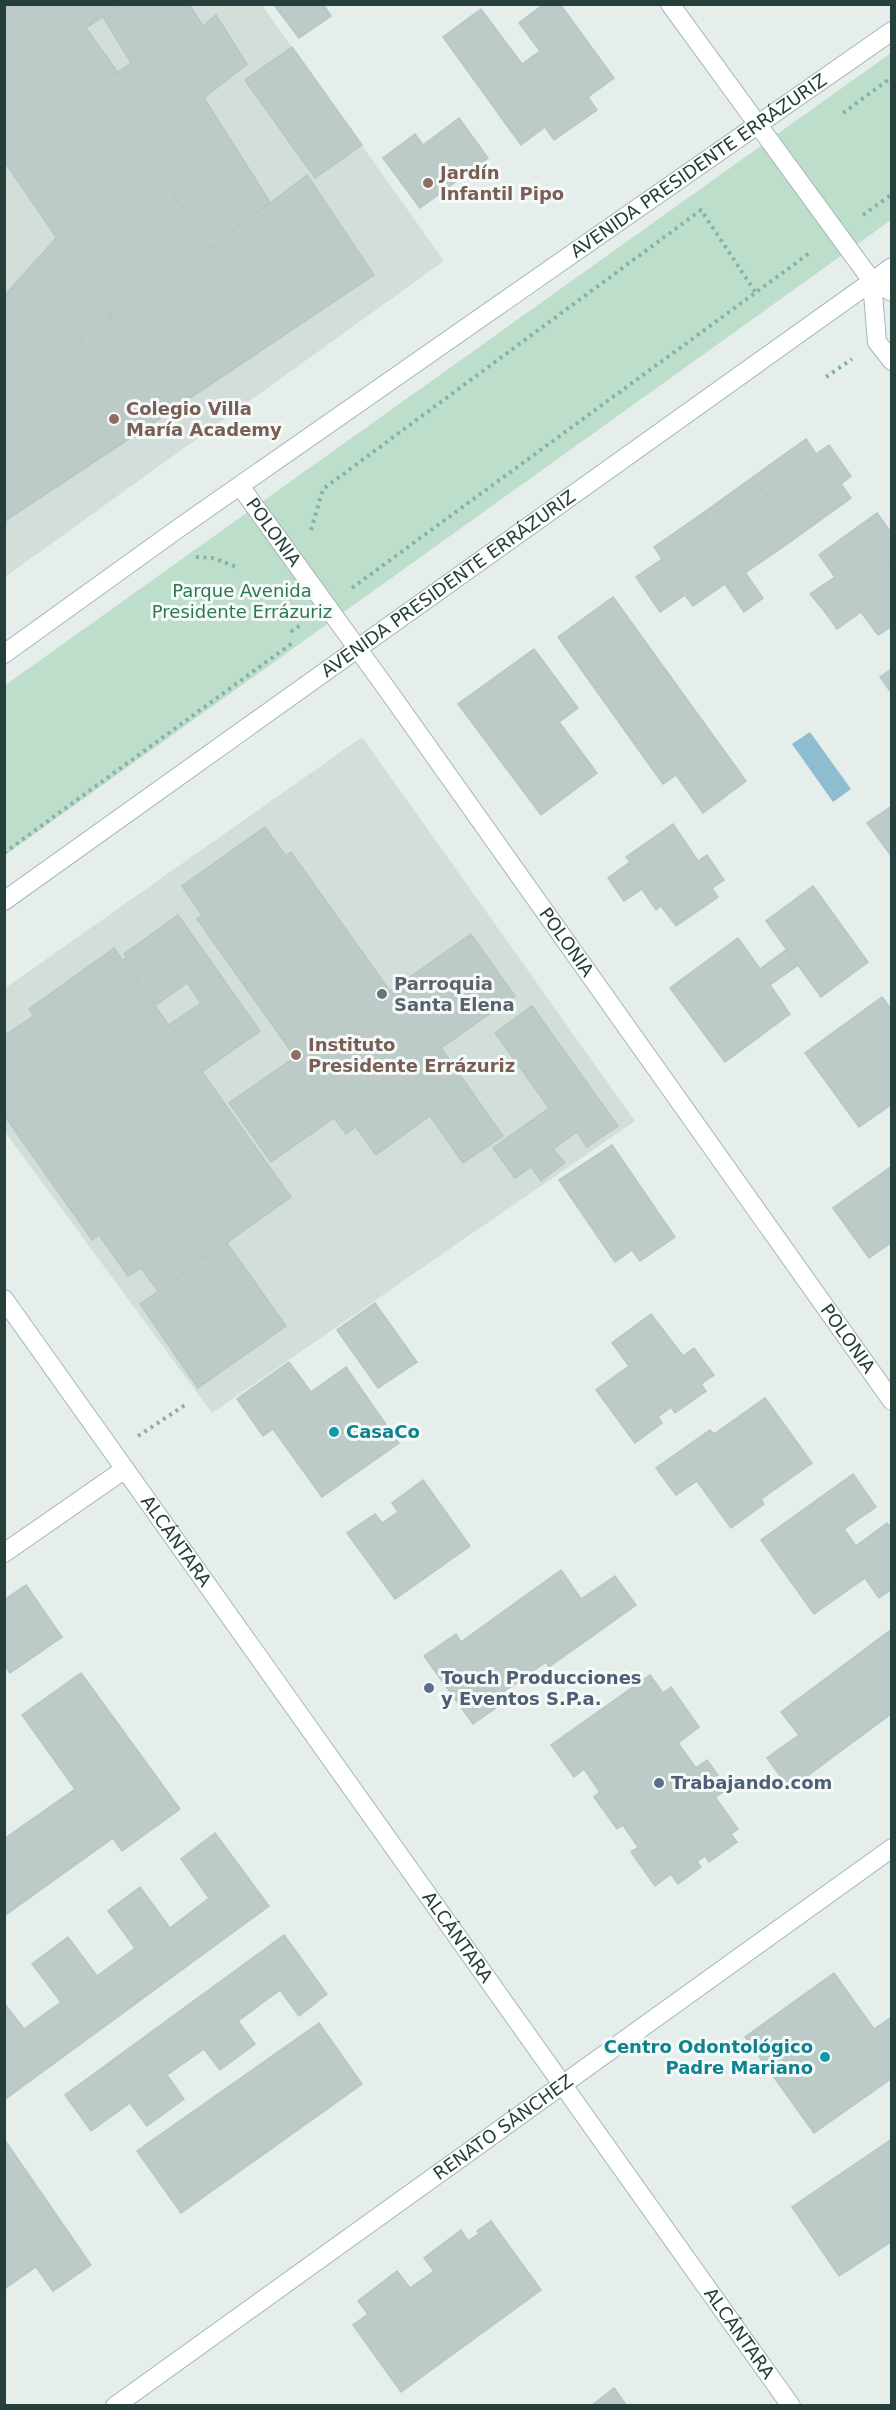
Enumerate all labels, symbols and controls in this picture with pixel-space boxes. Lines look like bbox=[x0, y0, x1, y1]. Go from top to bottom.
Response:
street label: AVENIDA PRESIDENTE ERRÁZURIZ bbox=[566, 69, 830, 262]
place label: Jardín Infantil Pipo bbox=[438, 162, 564, 204]
marker: Jardín Infantil Pipo bbox=[421, 176, 435, 190]
place label: Colegio Villa María Academy bbox=[126, 398, 282, 440]
marker: Colegio Villa María Academy bbox=[107, 412, 121, 426]
street label: AVENIDA PRESIDENTE ERRÁZURIZ bbox=[317, 486, 579, 681]
street label: POLONIA bbox=[242, 493, 306, 571]
park label: Parque Avenida Presidente Errázuriz bbox=[152, 580, 332, 622]
street label: POLONIA bbox=[535, 903, 599, 981]
place label: Parroquia Santa Elena bbox=[394, 973, 515, 1015]
marker: Parroquia Santa Elena bbox=[375, 987, 389, 1001]
place label: Instituto Presidente Errázuriz bbox=[308, 1034, 515, 1076]
marker: Instituto Presidente Errázuriz bbox=[289, 1048, 303, 1062]
street label: POLONIA bbox=[816, 1300, 880, 1377]
place label: CasaCo bbox=[346, 1421, 420, 1442]
marker: CasaCo bbox=[327, 1425, 341, 1439]
street label: ALCÁNTARA bbox=[137, 1491, 216, 1591]
place label: Touch Producciones y Eventos S.P.a. bbox=[441, 1667, 642, 1709]
marker: Touch Producciones y Eventos S.P.a. bbox=[422, 1681, 436, 1695]
place label: Trabajando.com bbox=[671, 1772, 832, 1793]
marker: Trabajando.com bbox=[652, 1776, 666, 1790]
street label: ALCÁNTARA bbox=[419, 1887, 498, 1987]
place label: Centro Odontológico Padre Mariano bbox=[604, 2036, 813, 2078]
marker: Centro Odontológico Padre Mariano bbox=[818, 2050, 832, 2064]
street label: RENATO SÁNCHEZ bbox=[429, 2070, 577, 2184]
street label: ALCÁNTARA bbox=[700, 2283, 780, 2383]

